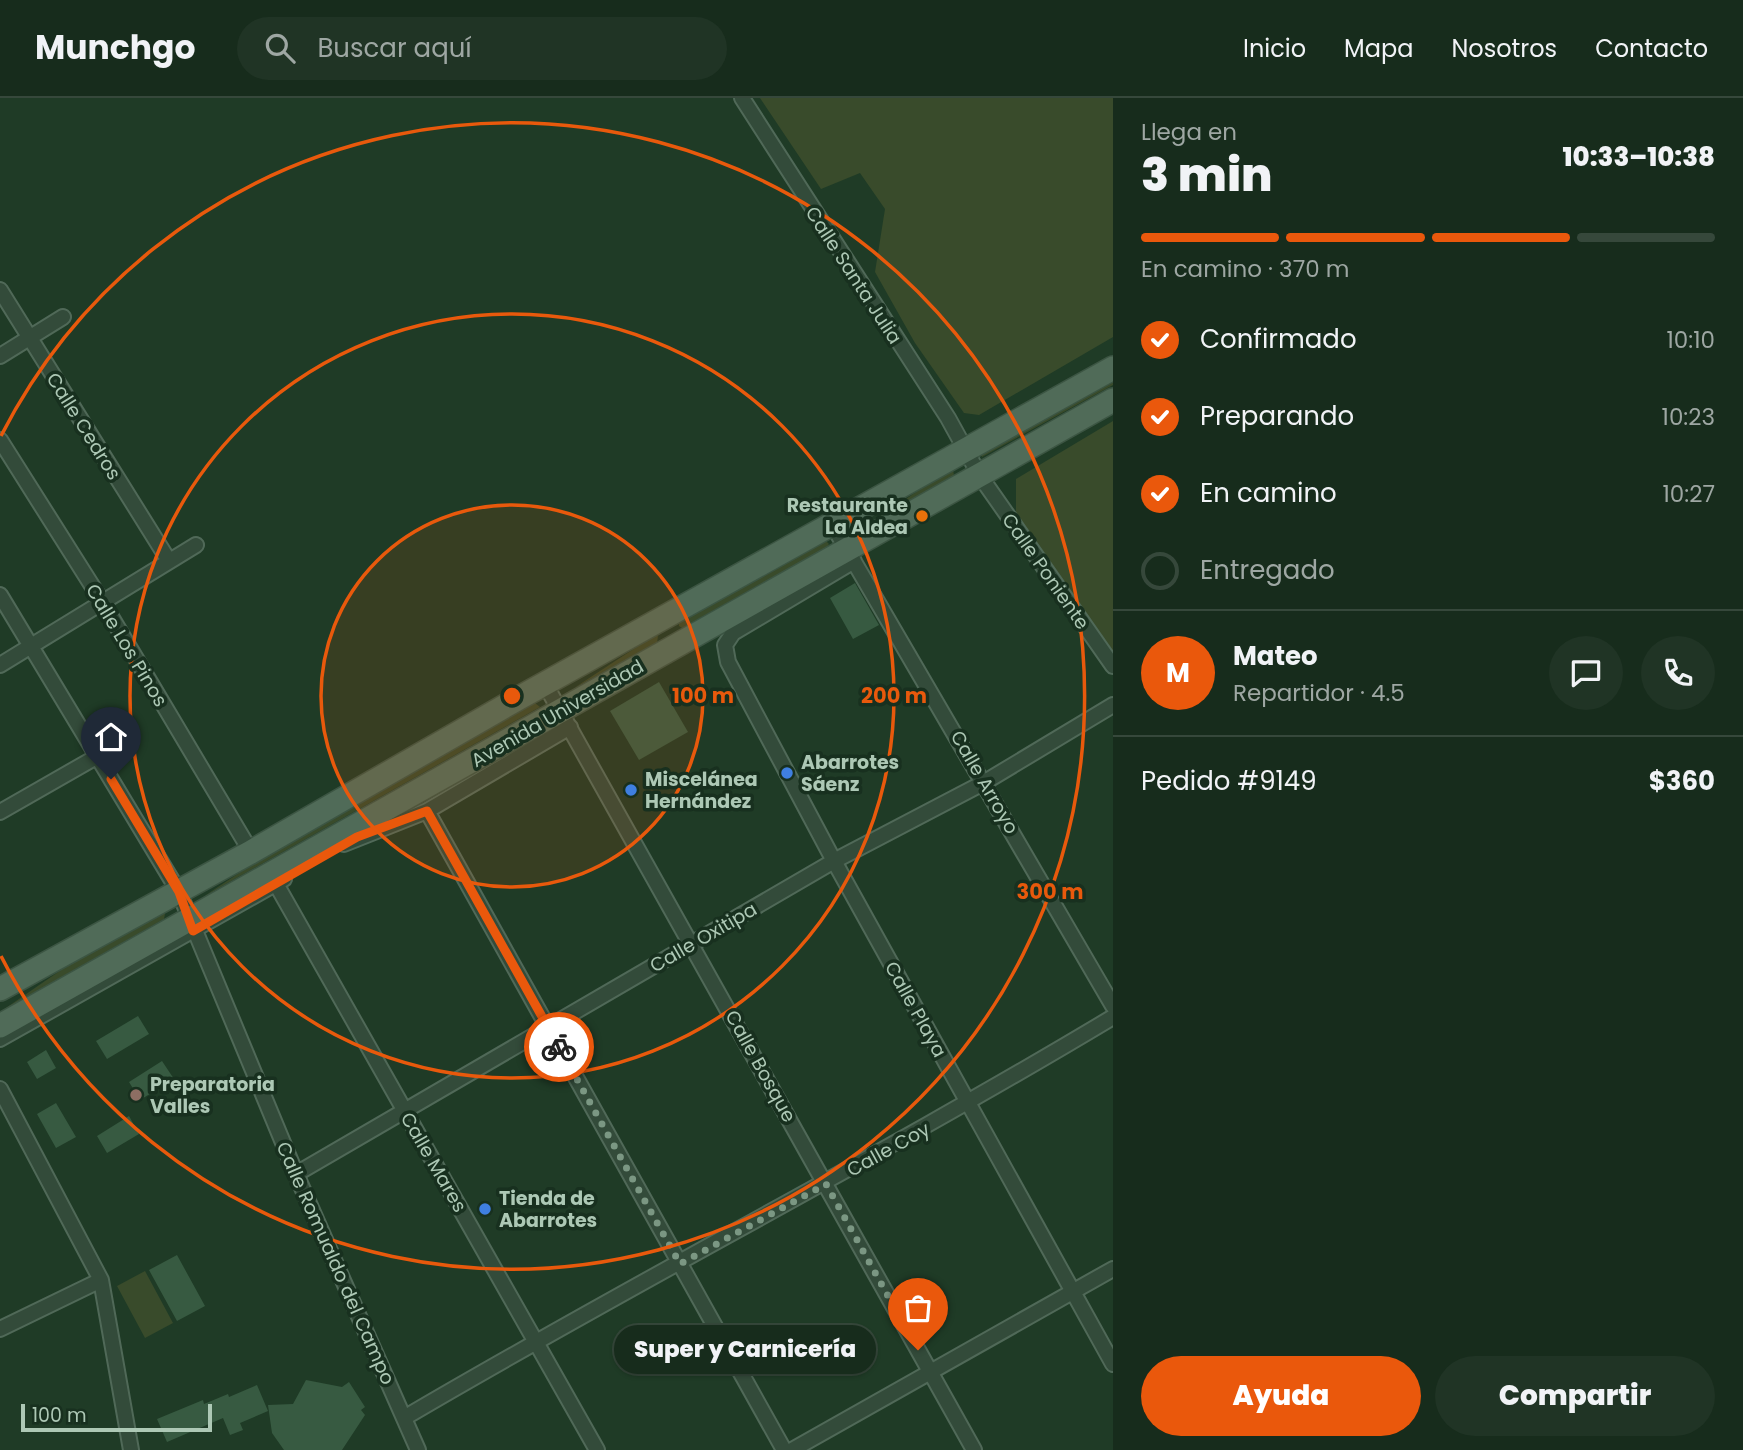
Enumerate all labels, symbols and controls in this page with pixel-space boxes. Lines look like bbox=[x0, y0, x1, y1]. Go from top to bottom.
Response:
search box bbox=[237, 17, 727, 80]
text: Munchgo bbox=[35, 24, 195, 71]
icon: search bbox=[261, 29, 299, 67]
text: Buscar aquí bbox=[317, 30, 472, 66]
text: Inicio bbox=[1243, 32, 1306, 65]
text: Mapa bbox=[1344, 32, 1413, 65]
text: Nosotros bbox=[1451, 32, 1557, 65]
text: Contacto bbox=[1595, 32, 1708, 65]
text: Llega en bbox=[1141, 116, 1237, 148]
text: 10:33–10:38 bbox=[1563, 139, 1715, 175]
text: 3 min bbox=[1141, 143, 1273, 207]
street label: Calle Santa Julia bbox=[799, 201, 908, 349]
text: En camino · 370 m bbox=[1141, 253, 1350, 285]
icon: check bbox=[1141, 321, 1179, 359]
text: Confirmado bbox=[1200, 321, 1357, 357]
text: 10:10 bbox=[1666, 324, 1715, 356]
street label: Calle Cedros bbox=[40, 367, 127, 485]
icon: check bbox=[1141, 398, 1179, 436]
text: Preparando bbox=[1200, 398, 1354, 434]
text: 10:23 bbox=[1662, 401, 1715, 433]
icon: check bbox=[1141, 475, 1179, 513]
text: En camino bbox=[1200, 475, 1337, 511]
text: 10:27 bbox=[1663, 478, 1715, 510]
place label: Restaurante La Aldea bbox=[787, 492, 908, 541]
marker: Restaurante La Aldea bbox=[914, 508, 930, 524]
street label: Calle Poniente bbox=[995, 508, 1096, 635]
text: Entregado bbox=[1200, 552, 1335, 588]
street label: Calle Los Pinos bbox=[79, 579, 174, 712]
button: chat bbox=[1549, 636, 1623, 710]
button: phone bbox=[1641, 636, 1715, 710]
text: Mateo bbox=[1233, 638, 1318, 674]
street label: Avenida Universidad bbox=[466, 653, 649, 774]
text: M bbox=[1166, 655, 1190, 691]
text: Repartidor · 4.5 bbox=[1233, 677, 1405, 709]
text: 100 m bbox=[672, 681, 734, 710]
text: 200 m bbox=[861, 681, 927, 710]
centre of rings bbox=[500, 684, 524, 708]
pin bbox=[81, 707, 141, 779]
icon: home bbox=[92, 718, 130, 756]
street label: Calle Arroyo bbox=[944, 725, 1025, 839]
place label: Abarrotes Sáenz bbox=[801, 749, 899, 798]
text: Pedido #9149 bbox=[1141, 763, 1317, 799]
text: $360 bbox=[1649, 763, 1715, 799]
marker: Abarrotes Sáenz bbox=[779, 765, 795, 781]
place label: Miscelánea Hernández bbox=[645, 766, 758, 815]
marker: Miscelánea Hernández bbox=[623, 782, 639, 798]
text: 300 m bbox=[1017, 877, 1083, 906]
street label: Calle Oxitipa bbox=[645, 896, 762, 979]
street label: Calle Playa bbox=[878, 956, 953, 1062]
street label: Calle Bosque bbox=[719, 1005, 802, 1127]
courier bbox=[524, 1012, 594, 1082]
icon: bike bbox=[540, 1028, 578, 1066]
place label: Preparatoria Valles bbox=[150, 1071, 275, 1120]
marker: Preparatoria Valles bbox=[128, 1087, 144, 1103]
street label: Calle Mares bbox=[394, 1107, 473, 1217]
street label: Calle Coy bbox=[842, 1115, 935, 1183]
street label: Calle Romualdo del Campo bbox=[270, 1137, 401, 1389]
place label: Tienda de Abarrotes bbox=[499, 1185, 597, 1234]
marker: Tienda de Abarrotes bbox=[477, 1201, 493, 1217]
pin bbox=[888, 1278, 948, 1350]
icon: bag bbox=[899, 1289, 937, 1327]
callout: Super y Carnicería bbox=[614, 1326, 876, 1374]
text: Super y Carnicería bbox=[634, 1333, 856, 1365]
button: Ayuda bbox=[1141, 1356, 1421, 1436]
button: Compartir bbox=[1435, 1356, 1715, 1436]
scale bar bbox=[21, 1401, 212, 1433]
text: 100 m bbox=[32, 1402, 87, 1429]

